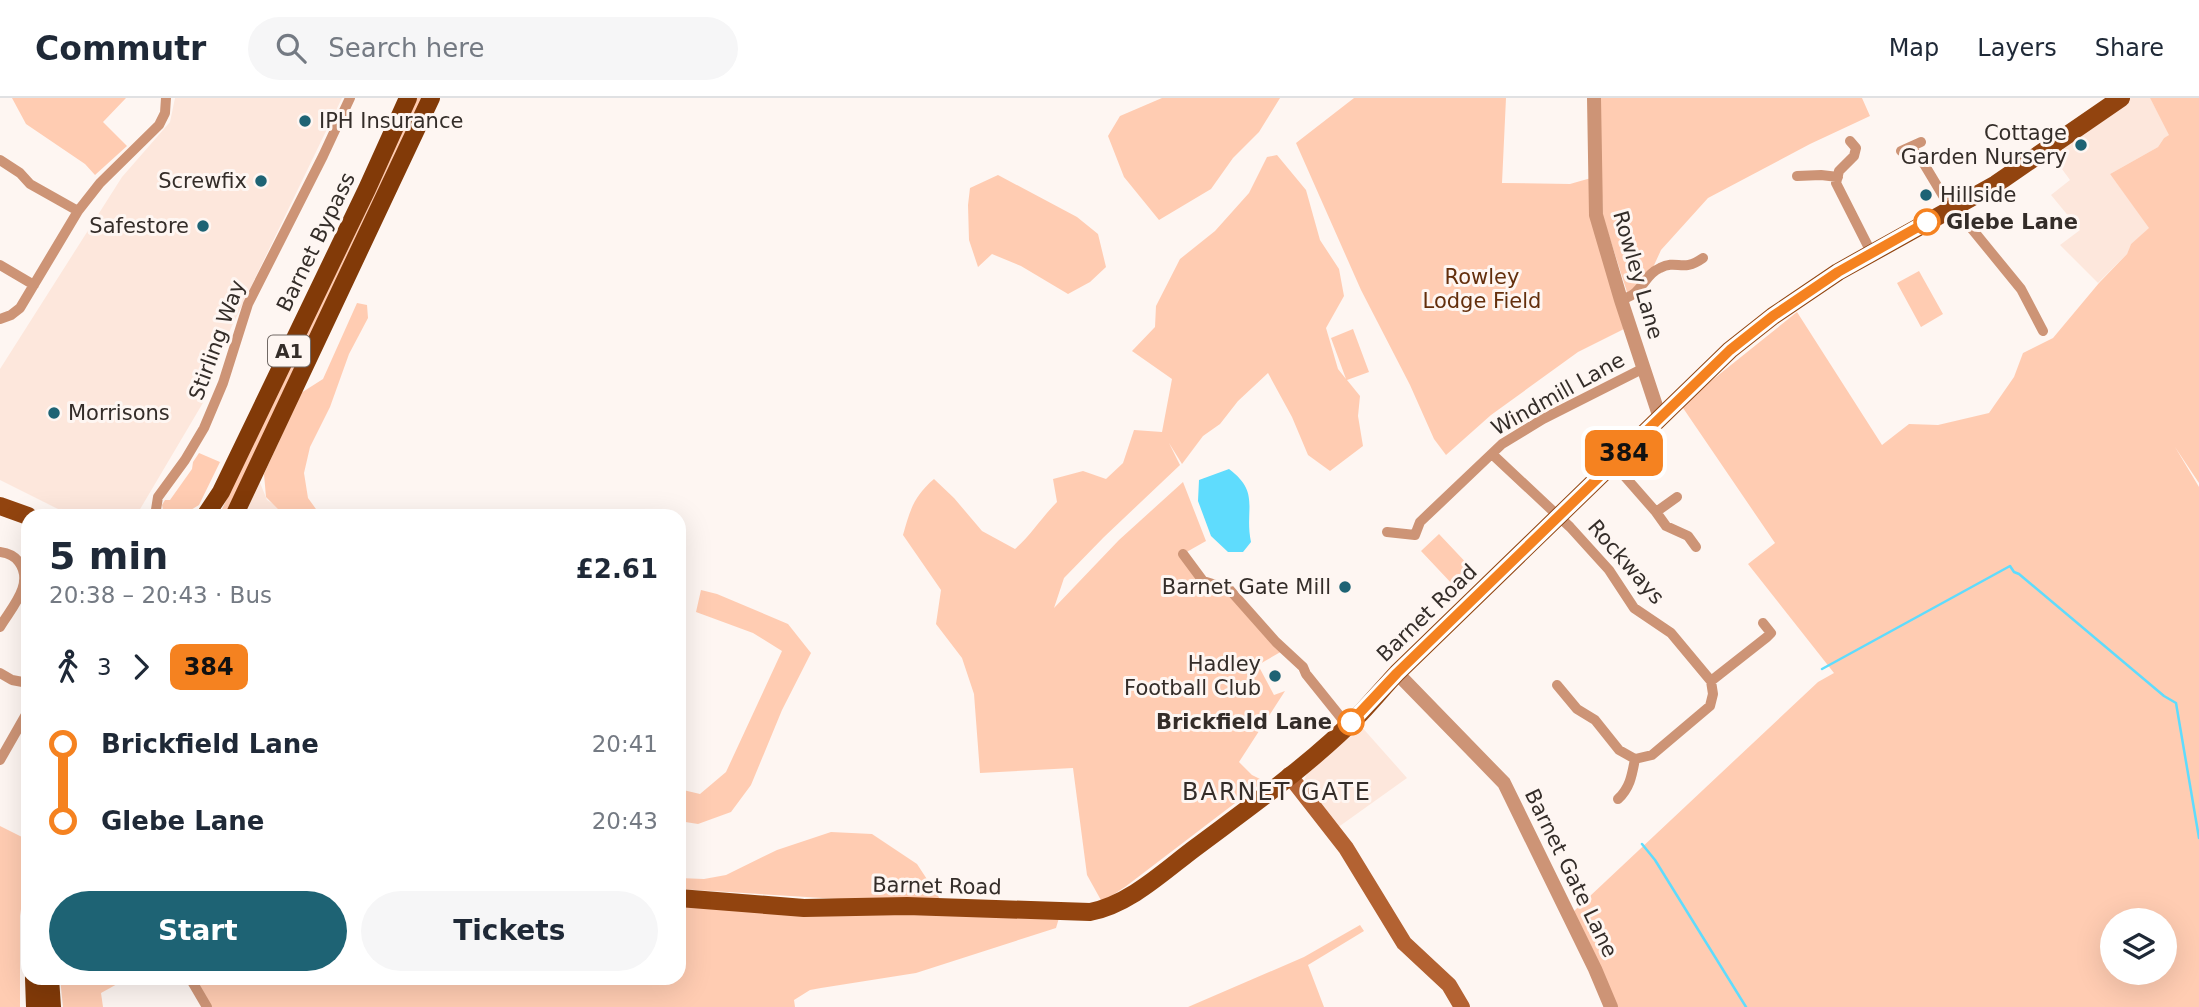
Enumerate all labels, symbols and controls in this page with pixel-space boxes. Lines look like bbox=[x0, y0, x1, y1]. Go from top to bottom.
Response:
search box bbox=[248, 17, 738, 80]
text: Commutr bbox=[35, 29, 206, 68]
icon: search bbox=[272, 29, 310, 67]
text: Search here bbox=[328, 33, 484, 63]
text: Map bbox=[1889, 34, 1939, 62]
text: Layers bbox=[1977, 34, 2057, 62]
text: Share bbox=[2095, 34, 2164, 62]
place label: IPH Insurance bbox=[319, 109, 463, 133]
marker: IPH Insurance bbox=[297, 113, 313, 129]
place label: Cottage Garden Nursery bbox=[1901, 121, 2067, 169]
marker: Cottage Garden Nursery bbox=[2073, 137, 2089, 153]
place label: Screwfix bbox=[158, 169, 247, 193]
street label: Barnet Bypass bbox=[272, 169, 360, 315]
marker: Screwfix bbox=[253, 173, 269, 189]
place label: Hillside bbox=[1940, 183, 2016, 207]
marker: Hillside bbox=[1918, 187, 1934, 203]
street label: Rowley Lane bbox=[1608, 208, 1668, 342]
marker: Glebe Lane bbox=[1914, 209, 1940, 235]
place label: Glebe Lane bbox=[1946, 210, 2078, 234]
place label: Safestore bbox=[89, 214, 189, 238]
marker: Safestore bbox=[195, 218, 211, 234]
park label: Rowley Lodge Field bbox=[1423, 265, 1541, 313]
street label: Stirling Way bbox=[184, 277, 250, 403]
road number: A1 bbox=[268, 336, 310, 366]
street label: Windmill Lane bbox=[1487, 348, 1629, 440]
place label: Morrisons bbox=[68, 401, 170, 425]
marker: Morrisons bbox=[46, 405, 62, 421]
line badge: 384 bbox=[1584, 430, 1664, 476]
text: 384 bbox=[1599, 439, 1649, 467]
street label: Rockways bbox=[1583, 515, 1669, 609]
text: 5 min bbox=[49, 534, 168, 578]
text: £2.61 bbox=[576, 554, 658, 584]
street label: Barnet Road bbox=[1372, 559, 1482, 667]
place label: Barnet Gate Mill bbox=[1162, 575, 1331, 599]
marker: Barnet Gate Mill bbox=[1337, 579, 1353, 595]
text: 20:38 – 20:43 · Bus bbox=[49, 582, 272, 608]
icon: walk bbox=[49, 648, 87, 686]
icon: forward bbox=[122, 648, 160, 686]
place label: Hadley Football Club bbox=[1124, 652, 1261, 700]
text: 384 bbox=[184, 653, 234, 681]
text: 3 bbox=[97, 654, 112, 680]
marker: Hadley Football Club bbox=[1267, 668, 1283, 684]
marker: Brickfield Lane bbox=[1338, 709, 1364, 735]
place label: Brickfield Lane bbox=[1156, 710, 1332, 734]
text: Brickfield Lane bbox=[101, 729, 319, 759]
text: 20:41 bbox=[592, 731, 658, 757]
district label: BARNET GATE bbox=[1182, 778, 1372, 806]
street label: Barnet Gate Lane bbox=[1520, 785, 1622, 961]
text: Glebe Lane bbox=[101, 806, 264, 836]
text: 20:43 bbox=[592, 808, 658, 834]
street label: Barnet Road bbox=[872, 873, 1002, 899]
button: Start bbox=[49, 891, 347, 971]
button: Tickets bbox=[361, 891, 658, 971]
map controls bbox=[2100, 908, 2177, 985]
button: layers bbox=[2100, 908, 2177, 985]

